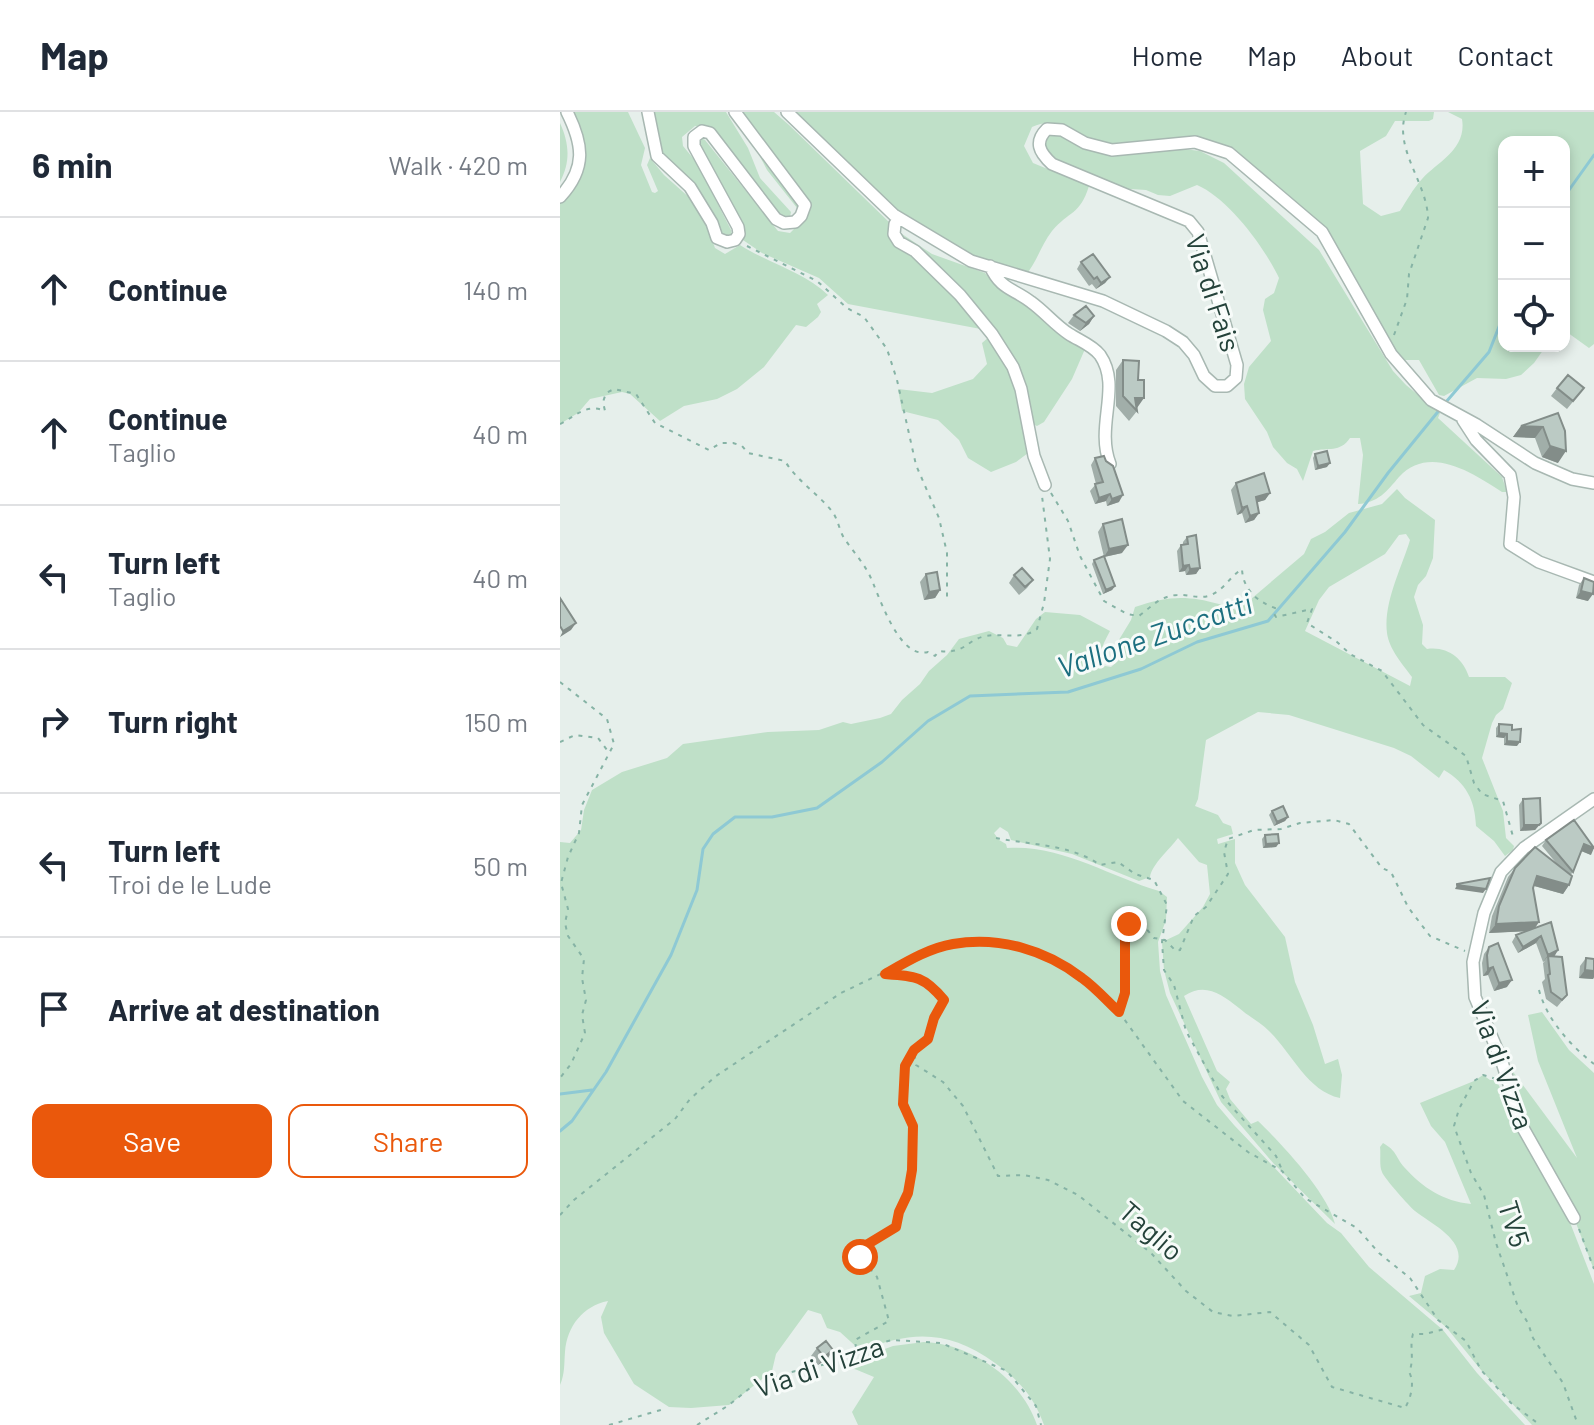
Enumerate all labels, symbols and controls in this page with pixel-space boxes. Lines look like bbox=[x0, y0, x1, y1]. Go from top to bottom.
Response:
text: Map bbox=[40, 32, 109, 78]
text: Home bbox=[1132, 38, 1203, 72]
text: Map bbox=[1247, 38, 1297, 72]
text: About bbox=[1341, 38, 1413, 72]
text: Contact bbox=[1457, 38, 1554, 72]
map controls bbox=[1498, 136, 1570, 352]
button: + bbox=[1498, 136, 1570, 208]
text: 6 min bbox=[32, 144, 113, 185]
text: Walk · 420 m bbox=[389, 149, 528, 180]
button: − bbox=[1498, 208, 1570, 280]
street label: Via di Fais bbox=[1179, 230, 1249, 356]
icon: ahead bbox=[32, 267, 76, 311]
text: Continue bbox=[108, 271, 228, 307]
text: 140 m bbox=[463, 274, 528, 305]
button: locate bbox=[1498, 280, 1570, 352]
text: Continue bbox=[108, 400, 228, 436]
icon: ahead bbox=[32, 411, 76, 455]
text: 40 m bbox=[472, 418, 528, 449]
text: Taglio bbox=[108, 436, 176, 467]
text: Turn left bbox=[108, 544, 221, 580]
icon: left bbox=[32, 555, 76, 599]
text: 40 m bbox=[472, 562, 528, 593]
text: Taglio bbox=[108, 580, 176, 611]
water label: Vallone Zuccatti bbox=[1052, 584, 1257, 684]
icon: right bbox=[32, 699, 76, 743]
text: Turn right bbox=[108, 703, 238, 739]
text: 150 m bbox=[464, 706, 528, 737]
text: Turn left bbox=[108, 832, 221, 868]
icon: left bbox=[32, 843, 76, 887]
text: 50 m bbox=[473, 850, 528, 881]
text: Troi de le Lude bbox=[108, 868, 272, 899]
route end bbox=[1111, 906, 1147, 942]
icon: arrive bbox=[32, 987, 76, 1031]
text: Arrive at destination bbox=[108, 991, 380, 1027]
street label: Via di Vizza bbox=[1464, 996, 1542, 1134]
button: Save bbox=[32, 1104, 272, 1178]
button: Share bbox=[288, 1104, 528, 1178]
street label: Taglio bbox=[1113, 1193, 1191, 1267]
street label: TV5 bbox=[1492, 1196, 1538, 1251]
route start bbox=[842, 1239, 878, 1275]
street label: Via di Vizza bbox=[750, 1328, 888, 1404]

